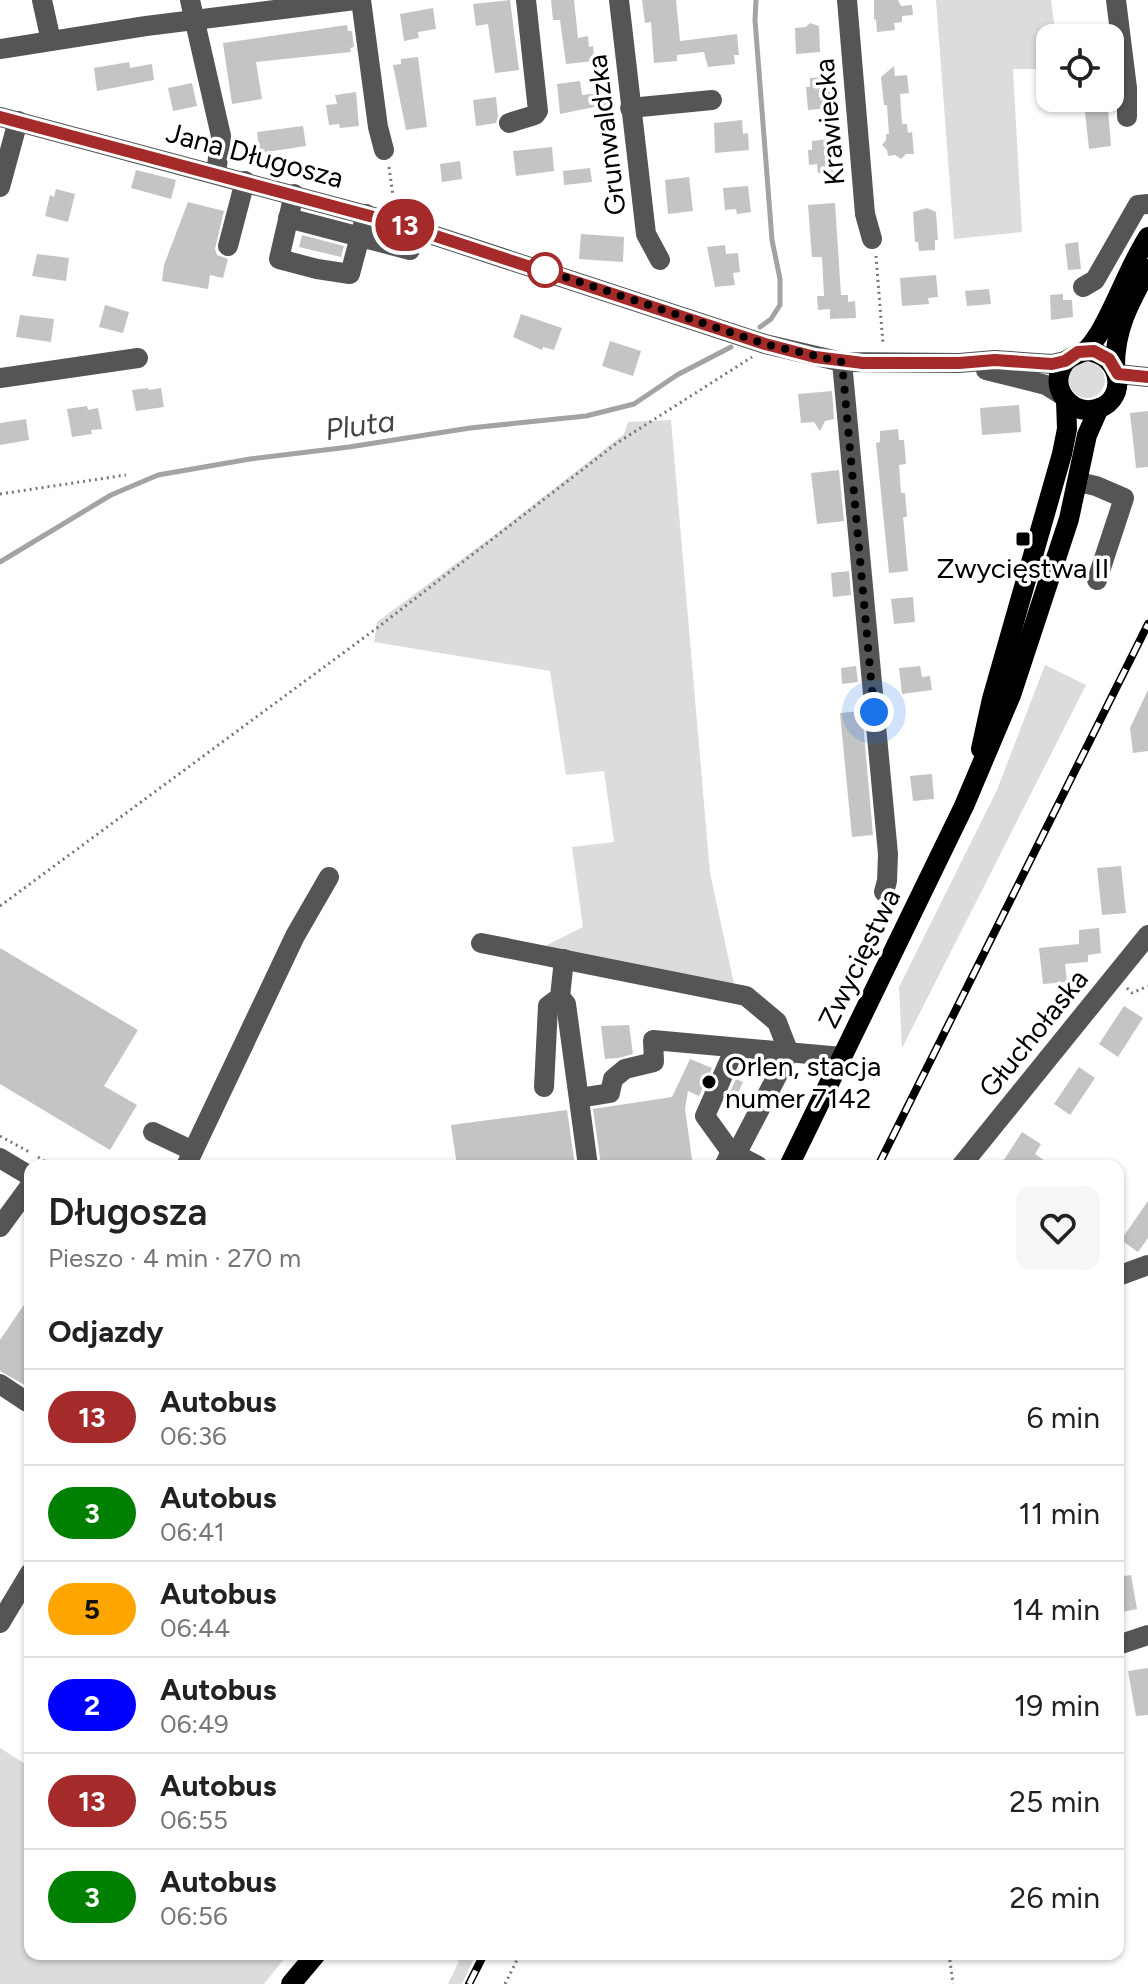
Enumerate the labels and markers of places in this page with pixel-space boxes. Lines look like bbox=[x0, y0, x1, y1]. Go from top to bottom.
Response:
unlabelled marker bbox=[528, 253, 562, 287]
marker: Zwycięstwa II bbox=[1014, 530, 1032, 548]
place label: Zwycięstwa II bbox=[937, 551, 1109, 585]
place label: Orlen, stacja numer 7142 bbox=[725, 1049, 881, 1115]
marker: Orlen, stacja numer 7142 bbox=[700, 1073, 718, 1091]

